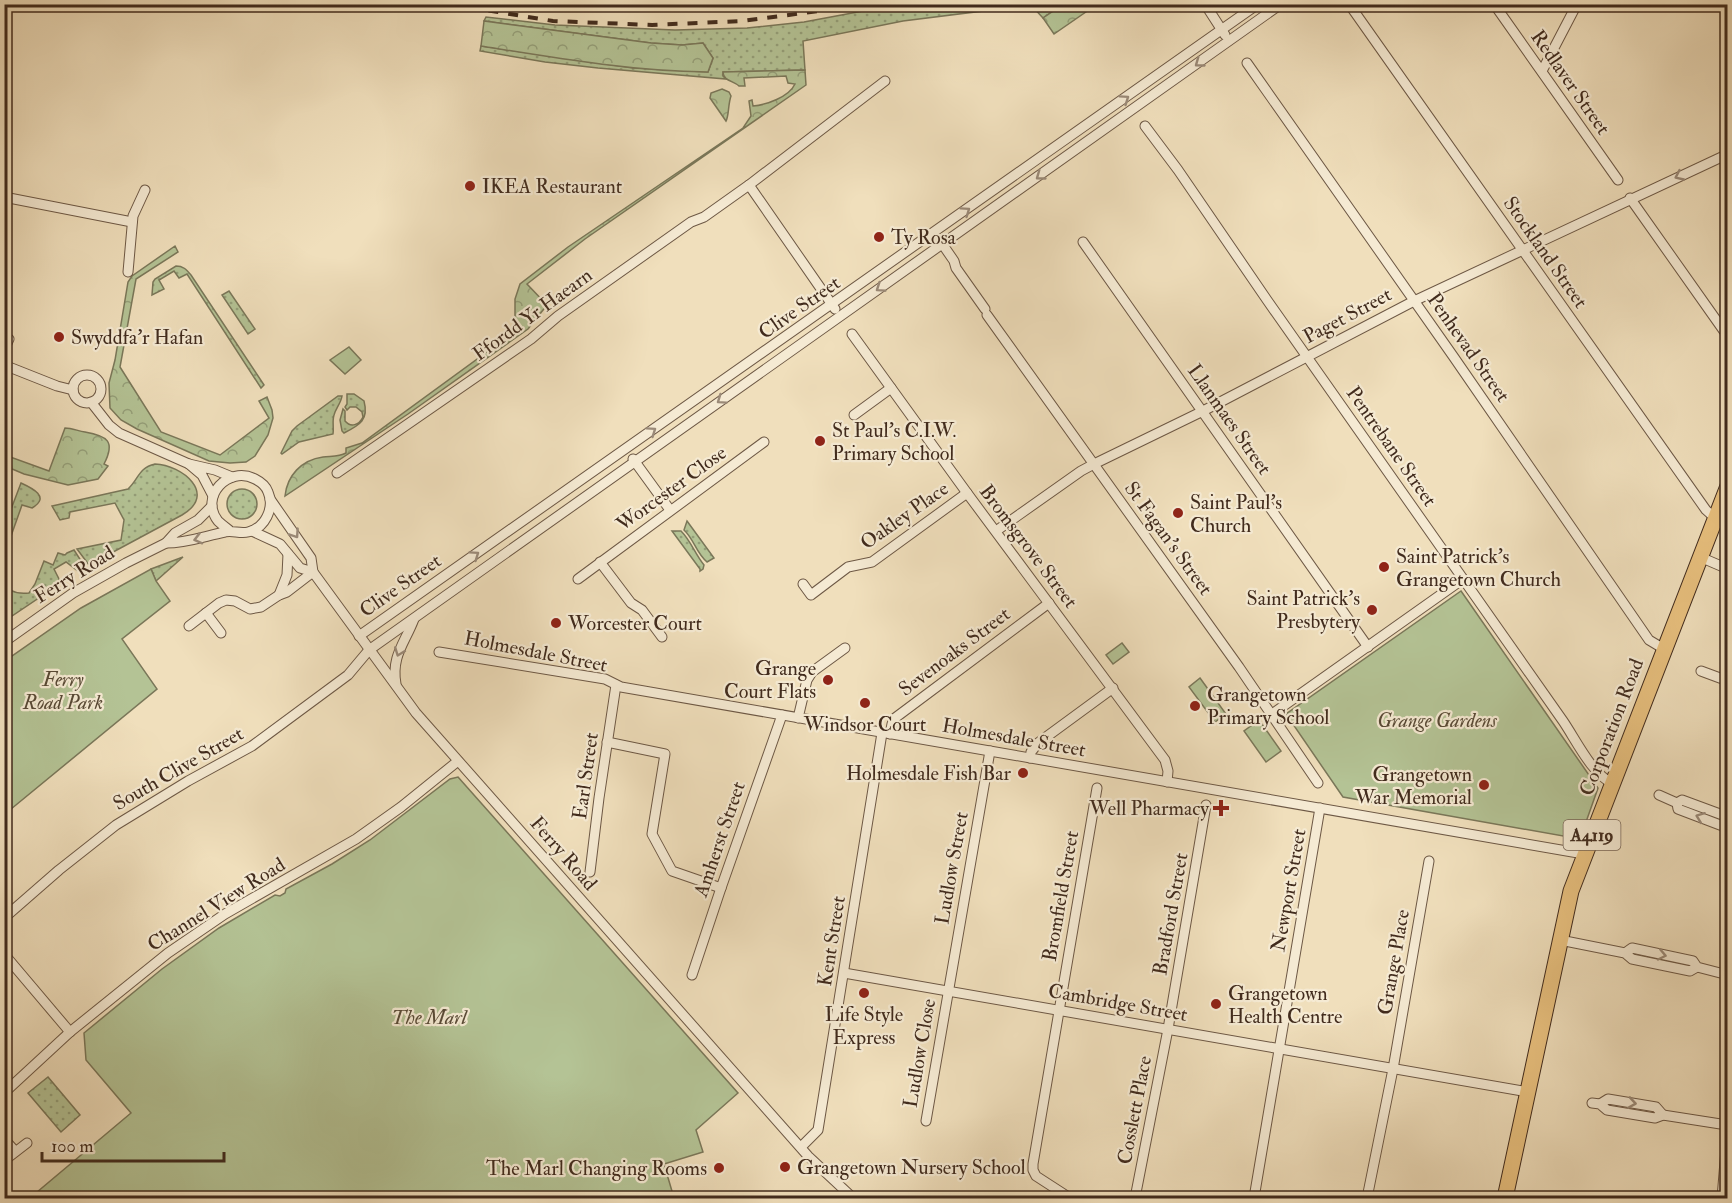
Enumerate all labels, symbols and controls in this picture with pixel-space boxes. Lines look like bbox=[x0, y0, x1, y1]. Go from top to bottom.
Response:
street label: Redlaver Street bbox=[1525, 25, 1616, 140]
one-way arrow bbox=[1194, 56, 1205, 67]
one-way arrow bbox=[1119, 95, 1130, 106]
one-way arrow bbox=[1036, 169, 1047, 180]
one-way arrow bbox=[1674, 169, 1685, 181]
place label: IKEA Restaurant bbox=[482, 174, 623, 199]
marker: IKEA Restaurant bbox=[463, 179, 477, 193]
street label: Stockland Street bbox=[1498, 192, 1594, 313]
one-way arrow bbox=[959, 207, 970, 218]
place label: Ty Rosa bbox=[891, 225, 957, 250]
marker: Ty Rosa bbox=[872, 230, 886, 244]
street label: Ffordd Yr Haearn bbox=[467, 263, 597, 366]
street label: Clive Street bbox=[754, 270, 845, 345]
one-way arrow bbox=[876, 281, 887, 292]
street label: Paget Street bbox=[1299, 282, 1396, 349]
street label: Penhevad Street bbox=[1422, 288, 1516, 407]
place label: Swyddfa’r Hafan bbox=[71, 325, 203, 350]
marker: Swyddfa’r Hafan bbox=[52, 330, 66, 344]
street label: Llanmaes Street bbox=[1182, 359, 1277, 480]
street label: Pentrebane Street bbox=[1341, 381, 1443, 512]
one-way arrow bbox=[717, 393, 728, 404]
place label: St Paul's C.I.W. Primary School bbox=[832, 418, 956, 466]
one-way arrow bbox=[646, 427, 657, 438]
marker: St Paul's C.I.W. Primary School bbox=[813, 434, 827, 448]
street label: Worcester Close bbox=[611, 440, 731, 537]
street label: Oakley Place bbox=[855, 476, 953, 555]
street label: St Fagan's Street bbox=[1119, 477, 1219, 600]
street label: Bromsgrove Street bbox=[974, 480, 1084, 613]
place label: Saint Paul's Church bbox=[1190, 490, 1282, 538]
marker: Saint Paul's Church bbox=[1171, 506, 1185, 520]
one-way arrow bbox=[288, 527, 299, 538]
one-way arrow bbox=[193, 531, 203, 544]
street label: Ferry Road bbox=[29, 540, 119, 609]
place label: Saint Patrick's Grangetown Church bbox=[1396, 544, 1562, 592]
street label: Clive Street bbox=[355, 548, 446, 623]
one-way arrow bbox=[469, 551, 480, 562]
marker: Saint Patrick's Grangetown Church bbox=[1377, 560, 1391, 574]
place label: Saint Patrick's Presbytery bbox=[1247, 586, 1361, 634]
street label: Sevenoaks Street bbox=[894, 601, 1015, 701]
marker: Saint Patrick's Presbytery bbox=[1365, 603, 1379, 617]
place label: Worcester Court bbox=[567, 611, 702, 636]
marker: Worcester Court bbox=[549, 616, 563, 630]
street label: Holmesdale Street bbox=[462, 625, 610, 678]
one-way arrow bbox=[394, 646, 407, 656]
street label: Corporation Road bbox=[1574, 655, 1650, 800]
place label: Grange Court Flats bbox=[724, 656, 816, 704]
park label: Ferry Road Park bbox=[22, 667, 103, 715]
marker: Grange Court Flats bbox=[821, 673, 835, 687]
place label: Grangetown Primary School bbox=[1207, 682, 1329, 730]
marker: Windsor Court bbox=[858, 696, 872, 710]
marker: Grangetown Primary School bbox=[1188, 699, 1202, 713]
park label: Grange Gardens bbox=[1377, 708, 1497, 733]
place label: Windsor Court bbox=[803, 712, 927, 737]
street label: Holmesdale Street bbox=[940, 713, 1088, 763]
street label: South Clive Street bbox=[109, 721, 248, 816]
street label: Earl Street bbox=[567, 730, 604, 821]
place label: Holmesdale Fish Bar bbox=[846, 761, 1012, 786]
place label: Grangetown War Memorial bbox=[1354, 762, 1472, 810]
marker: Holmesdale Fish Bar bbox=[1016, 766, 1030, 780]
street label: Amherst Street bbox=[688, 778, 751, 901]
marker: Grangetown War Memorial bbox=[1477, 778, 1491, 792]
place label: Well Pharmacy bbox=[1088, 796, 1210, 821]
marker: Well Pharmacy bbox=[1214, 801, 1228, 815]
street label: Ludlow Street bbox=[929, 809, 974, 926]
street label: Ferry Road bbox=[525, 811, 603, 896]
one-way arrow bbox=[1695, 812, 1706, 825]
road number: A4119 bbox=[1564, 820, 1620, 850]
street label: Newport Street bbox=[1265, 826, 1313, 954]
street label: Bromfield Street bbox=[1037, 828, 1084, 963]
street label: Bradford Street bbox=[1147, 850, 1194, 977]
street label: Channel View Road bbox=[143, 852, 290, 957]
street label: Kent Street bbox=[812, 894, 851, 988]
street label: Grange Place bbox=[1372, 907, 1415, 1017]
one-way arrow bbox=[1657, 947, 1667, 960]
street label: Cambridge Street bbox=[1046, 978, 1190, 1027]
place label: Grangetown Health Centre bbox=[1228, 981, 1342, 1029]
marker: Life Style Express bbox=[857, 986, 871, 1000]
street label: Ludlow Close bbox=[898, 997, 941, 1110]
marker: Grangetown Health Centre bbox=[1209, 997, 1223, 1011]
place label: Life Style Express bbox=[825, 1002, 903, 1051]
park label: The Marl bbox=[391, 1005, 469, 1030]
street label: Cosslett Place bbox=[1112, 1054, 1157, 1166]
one-way arrow bbox=[1628, 1097, 1637, 1109]
scale bar bbox=[42, 1125, 224, 1163]
text: 100 m bbox=[51, 1135, 94, 1158]
place label: Grangetown Nursery School bbox=[797, 1155, 1026, 1180]
place label: The Marl Changing Rooms bbox=[486, 1156, 707, 1181]
marker: Grangetown Nursery School bbox=[778, 1160, 792, 1174]
marker: The Marl Changing Rooms bbox=[712, 1161, 726, 1175]

